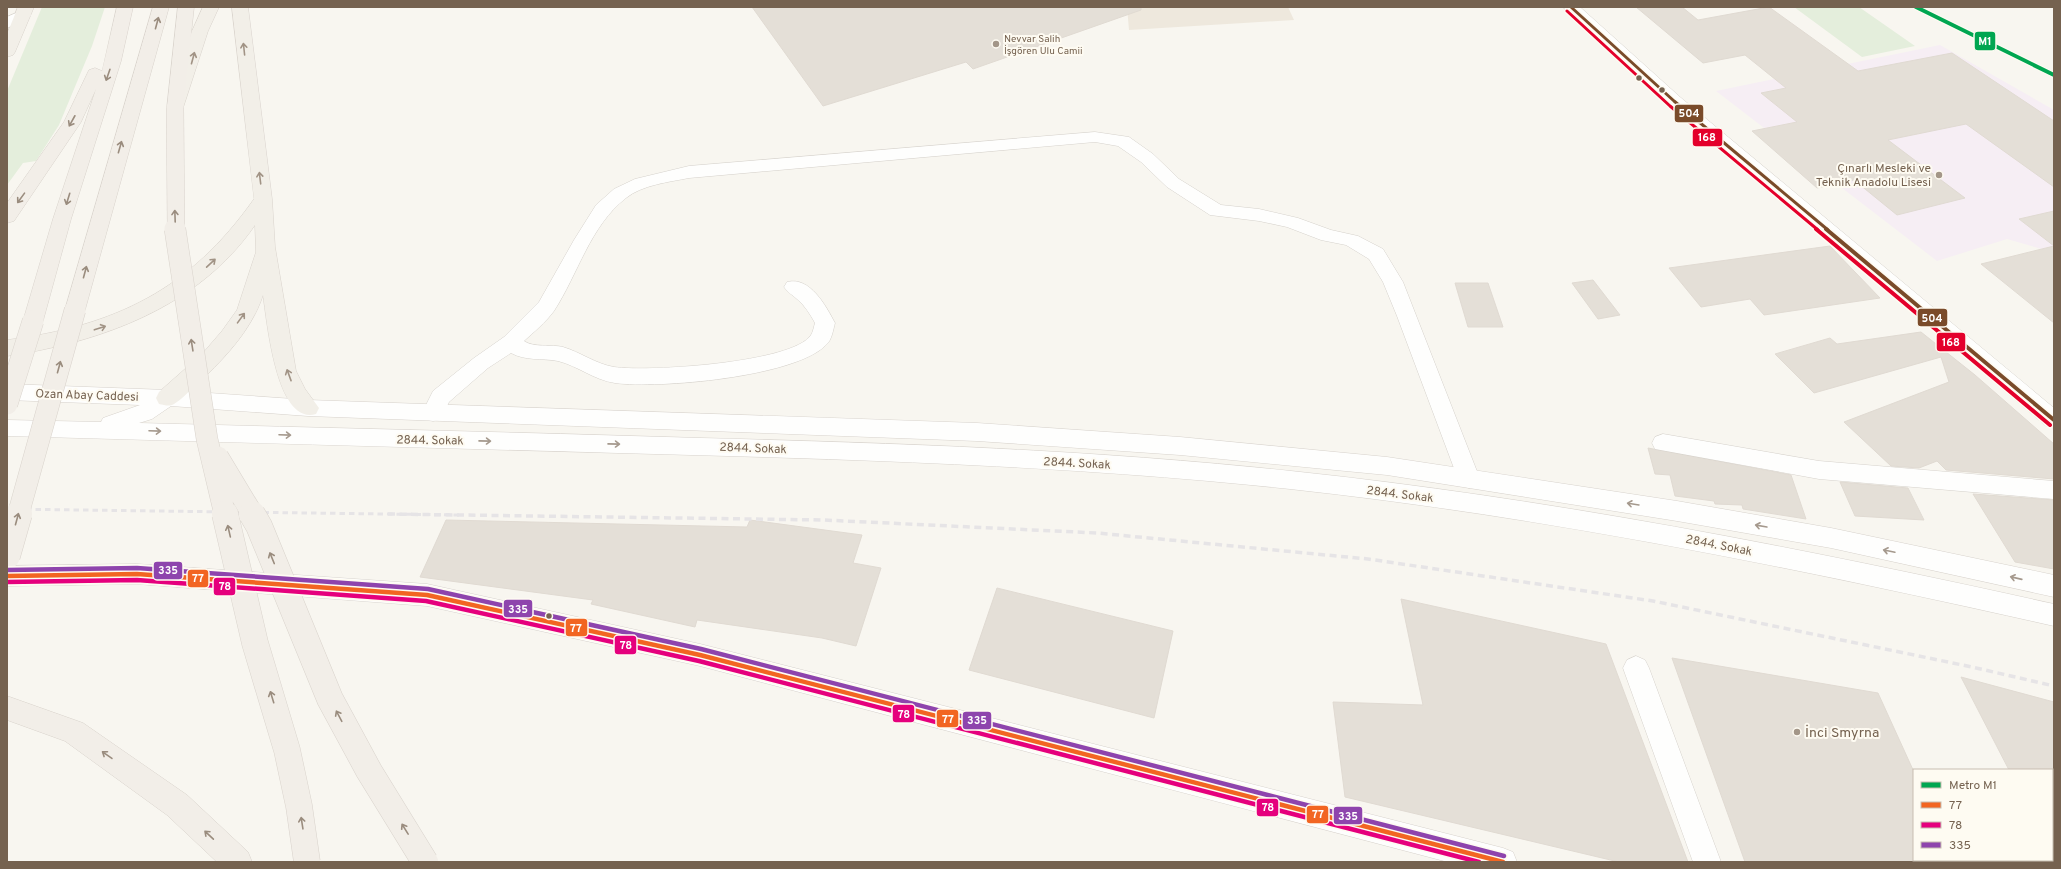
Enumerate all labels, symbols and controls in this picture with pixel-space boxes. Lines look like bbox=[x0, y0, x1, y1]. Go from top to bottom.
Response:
one-way arrow bbox=[154, 16, 161, 29]
line badge: M1 bbox=[1974, 31, 1996, 51]
place label: Nevvar Salih İşgören Ulu Camii bbox=[1004, 33, 1083, 58]
text: M1 bbox=[1978, 35, 1992, 49]
marker: Nevvar Salih İşgören Ulu Camii bbox=[991, 39, 1001, 49]
one-way arrow bbox=[240, 43, 248, 56]
one-way arrow bbox=[189, 51, 197, 64]
one-way arrow bbox=[104, 69, 111, 82]
unlabelled marker bbox=[1634, 73, 1644, 83]
unlabelled marker bbox=[1657, 85, 1667, 95]
line badge: 504 bbox=[1674, 104, 1704, 123]
text: 504 bbox=[1679, 107, 1700, 121]
one-way arrow bbox=[68, 115, 76, 127]
line badge: 168 bbox=[1692, 128, 1723, 147]
text: 168 bbox=[1698, 131, 1716, 145]
one-way arrow bbox=[117, 141, 124, 154]
place label: Çınarlı Mesleki ve Teknik Anadolu Lisesi bbox=[1816, 161, 1931, 191]
marker: Çınarlı Mesleki ve Teknik Anadolu Lisesi bbox=[1934, 170, 1944, 180]
one-way arrow bbox=[256, 172, 264, 185]
one-way arrow bbox=[17, 192, 25, 203]
one-way arrow bbox=[64, 193, 72, 205]
one-way arrow bbox=[171, 210, 179, 223]
one-way arrow bbox=[206, 258, 216, 268]
one-way arrow bbox=[82, 266, 89, 279]
line badge: 504 bbox=[1917, 308, 1948, 327]
text: 504 bbox=[1922, 312, 1943, 326]
one-way arrow bbox=[237, 313, 246, 324]
one-way arrow bbox=[93, 323, 105, 331]
line badge: 168 bbox=[1936, 332, 1966, 352]
text: 168 bbox=[1942, 336, 1960, 350]
one-way arrow bbox=[188, 339, 196, 352]
one-way arrow bbox=[56, 360, 63, 373]
one-way arrow bbox=[284, 370, 292, 382]
street label: Ozan Abay Caddesi bbox=[35, 386, 139, 406]
one-way arrow bbox=[148, 427, 161, 435]
one-way arrow bbox=[278, 431, 291, 439]
street label: 2844. Sokak bbox=[396, 432, 464, 450]
one-way arrow bbox=[478, 437, 491, 445]
street label: 2844. Sokak bbox=[719, 440, 787, 458]
one-way arrow bbox=[607, 441, 620, 448]
street label: 2844. Sokak bbox=[1043, 454, 1111, 474]
street label: 2844. Sokak bbox=[1365, 483, 1434, 507]
one-way arrow bbox=[1627, 500, 1640, 508]
one-way arrow bbox=[14, 513, 21, 526]
one-way arrow bbox=[1755, 522, 1768, 530]
one-way arrow bbox=[224, 524, 232, 537]
street label: 2844. Sokak bbox=[1684, 532, 1753, 560]
one-way arrow bbox=[1883, 546, 1896, 554]
one-way arrow bbox=[267, 553, 275, 565]
line badge: 335 bbox=[153, 561, 183, 580]
text: 335 bbox=[158, 564, 178, 578]
line badge: 77 bbox=[187, 569, 209, 588]
text: 77 bbox=[192, 572, 204, 586]
one-way arrow bbox=[2010, 574, 2023, 581]
line badge: 78 bbox=[213, 577, 236, 596]
text: 78 bbox=[219, 580, 231, 594]
line badge: 335 bbox=[503, 599, 533, 618]
text: 335 bbox=[508, 603, 528, 617]
unlabelled marker bbox=[544, 611, 554, 621]
line badge: 77 bbox=[565, 618, 588, 637]
text: 77 bbox=[570, 622, 582, 636]
line badge: 78 bbox=[614, 635, 637, 655]
text: 78 bbox=[620, 639, 632, 653]
one-way arrow bbox=[268, 691, 275, 704]
line badge: 78 bbox=[892, 704, 915, 723]
text: 78 bbox=[898, 708, 910, 722]
line badge: 77 bbox=[936, 709, 959, 728]
one-way arrow bbox=[335, 711, 343, 723]
line badge: 335 bbox=[962, 711, 992, 730]
text: 77 bbox=[942, 713, 954, 727]
text: 335 bbox=[967, 714, 987, 728]
place label: İnci Smyrna bbox=[1805, 724, 1879, 742]
marker: İnci Smyrna bbox=[1792, 727, 1802, 737]
one-way arrow bbox=[102, 751, 113, 759]
legend bbox=[1913, 769, 2053, 861]
text: Metro M1 bbox=[1949, 778, 1997, 794]
line badge: 78 bbox=[1256, 798, 1279, 817]
text: 77 bbox=[1949, 798, 1962, 814]
text: 78 bbox=[1262, 801, 1274, 815]
line badge: 77 bbox=[1306, 805, 1329, 824]
line badge: 335 bbox=[1333, 806, 1363, 825]
text: 77 bbox=[1312, 808, 1324, 822]
text: 335 bbox=[1338, 810, 1358, 824]
one-way arrow bbox=[297, 817, 305, 830]
text: 78 bbox=[1949, 818, 1962, 834]
one-way arrow bbox=[400, 823, 408, 835]
one-way arrow bbox=[204, 831, 214, 840]
text: 335 bbox=[1949, 838, 1971, 854]

